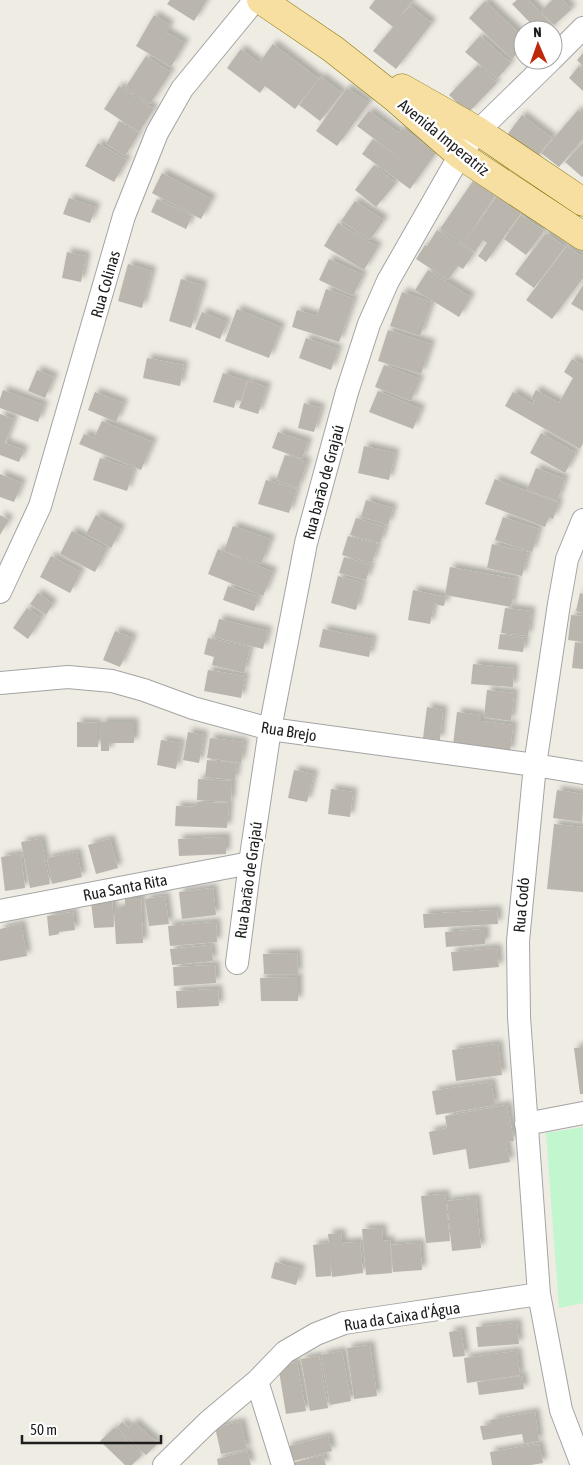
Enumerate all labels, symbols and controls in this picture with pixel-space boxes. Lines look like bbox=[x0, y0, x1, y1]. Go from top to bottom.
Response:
north arrow bbox=[513, 20, 563, 70]
text: N bbox=[533, 24, 542, 40]
street label: Avenida Imperatriz bbox=[394, 95, 493, 180]
street label: Rua Colinas bbox=[87, 248, 123, 320]
street label: Rua barão de Grajaú bbox=[299, 423, 348, 542]
street label: Rua Brejo bbox=[260, 718, 318, 745]
street label: Rua barão de Grajaú bbox=[231, 820, 266, 940]
street label: Rua Santa Rita bbox=[81, 870, 169, 904]
street label: Rua Codó bbox=[510, 877, 532, 933]
street label: Rua da Caixa d'Água bbox=[343, 1298, 461, 1335]
scale bar bbox=[22, 1412, 161, 1444]
text: 50 m bbox=[30, 1421, 57, 1438]

